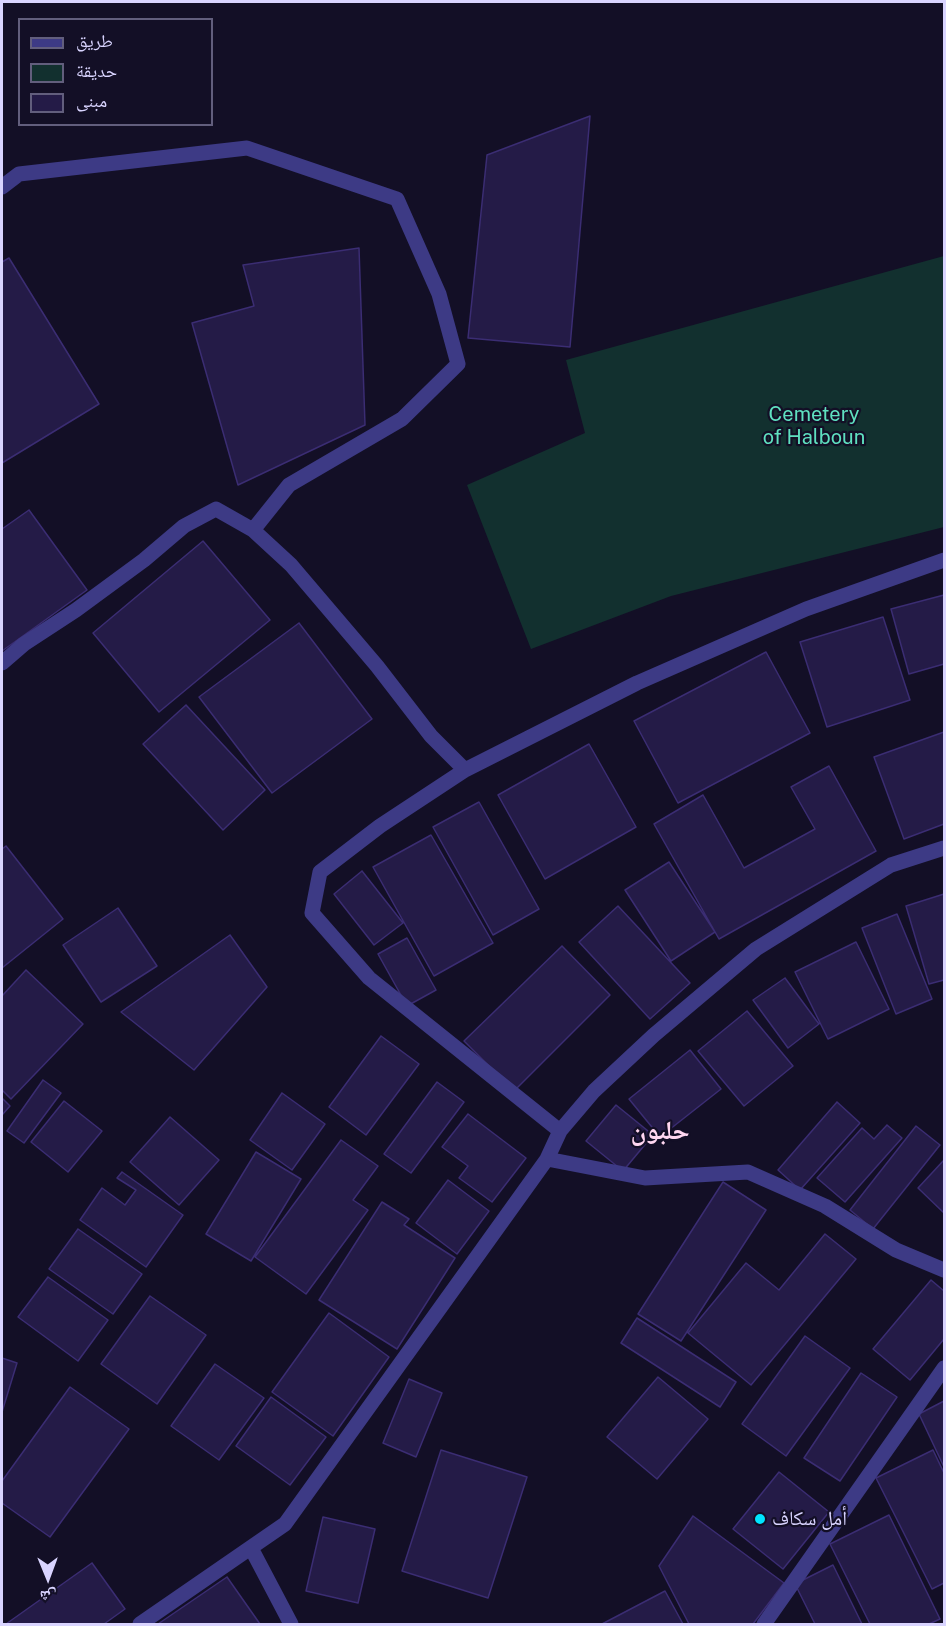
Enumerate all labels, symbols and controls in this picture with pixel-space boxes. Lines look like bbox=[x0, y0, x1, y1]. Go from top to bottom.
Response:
legend bbox=[18, 18, 213, 126]
text: طريق bbox=[76, 30, 113, 51]
text: حديقة bbox=[76, 60, 117, 81]
text: مبنى bbox=[76, 90, 107, 111]
park label: Cemetery of Halboun bbox=[763, 403, 865, 450]
district label: حلبون bbox=[630, 1115, 690, 1147]
place label: أمل سكاف bbox=[772, 1507, 847, 1531]
marker: أمل سكاف bbox=[753, 1512, 767, 1526]
north arrow bbox=[18, 1548, 78, 1608]
text: ش bbox=[40, 1587, 57, 1606]

